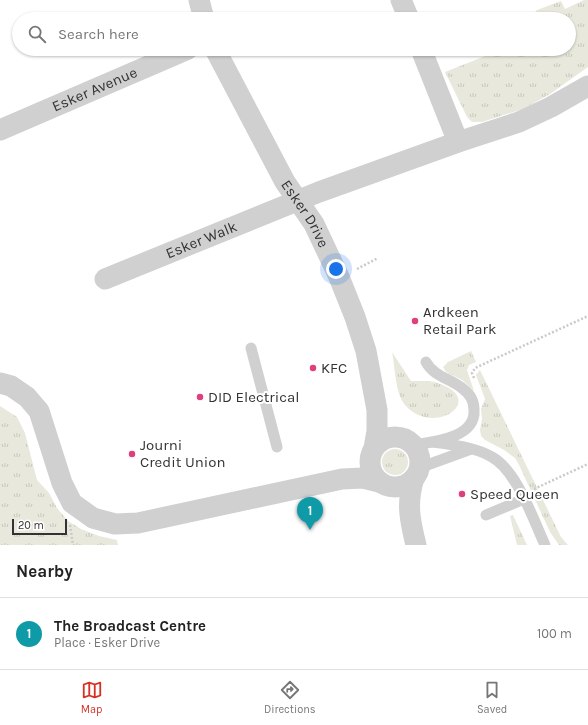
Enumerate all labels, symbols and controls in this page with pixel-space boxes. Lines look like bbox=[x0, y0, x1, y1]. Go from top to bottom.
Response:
search box bbox=[12, 12, 576, 56]
icon: search bbox=[26, 23, 48, 45]
text: Search here bbox=[58, 25, 139, 43]
street label: Esker Avenue bbox=[49, 63, 140, 115]
street label: Esker Drive bbox=[277, 176, 333, 250]
street label: Esker Walk bbox=[163, 217, 240, 262]
your location bbox=[326, 259, 346, 279]
place label: Ardkeen Retail Park bbox=[423, 303, 496, 338]
marker: Ardkeen Retail Park bbox=[410, 316, 420, 326]
place label: KFC bbox=[321, 359, 347, 377]
marker: KFC bbox=[308, 363, 318, 373]
place label: DID Electrical bbox=[208, 388, 299, 406]
marker: DID Electrical bbox=[195, 392, 205, 402]
place label: Journi Credit Union bbox=[140, 436, 225, 471]
marker: Journi Credit Union bbox=[127, 449, 137, 459]
place label: Speed Queen bbox=[470, 485, 559, 503]
marker: Speed Queen bbox=[457, 489, 467, 499]
pin: 1 bbox=[297, 497, 323, 530]
scale bar bbox=[12, 517, 67, 536]
text: 20 m bbox=[18, 519, 44, 532]
text: Nearby bbox=[16, 561, 73, 581]
text: The Broadcast Centre bbox=[54, 617, 206, 635]
text: 1 bbox=[27, 626, 31, 641]
text: 100 m bbox=[537, 626, 572, 641]
text: Place · Esker Drive bbox=[54, 635, 160, 650]
tab: Map bbox=[81, 679, 103, 716]
tab: Directions bbox=[264, 679, 316, 716]
tab: Saved bbox=[477, 679, 507, 716]

